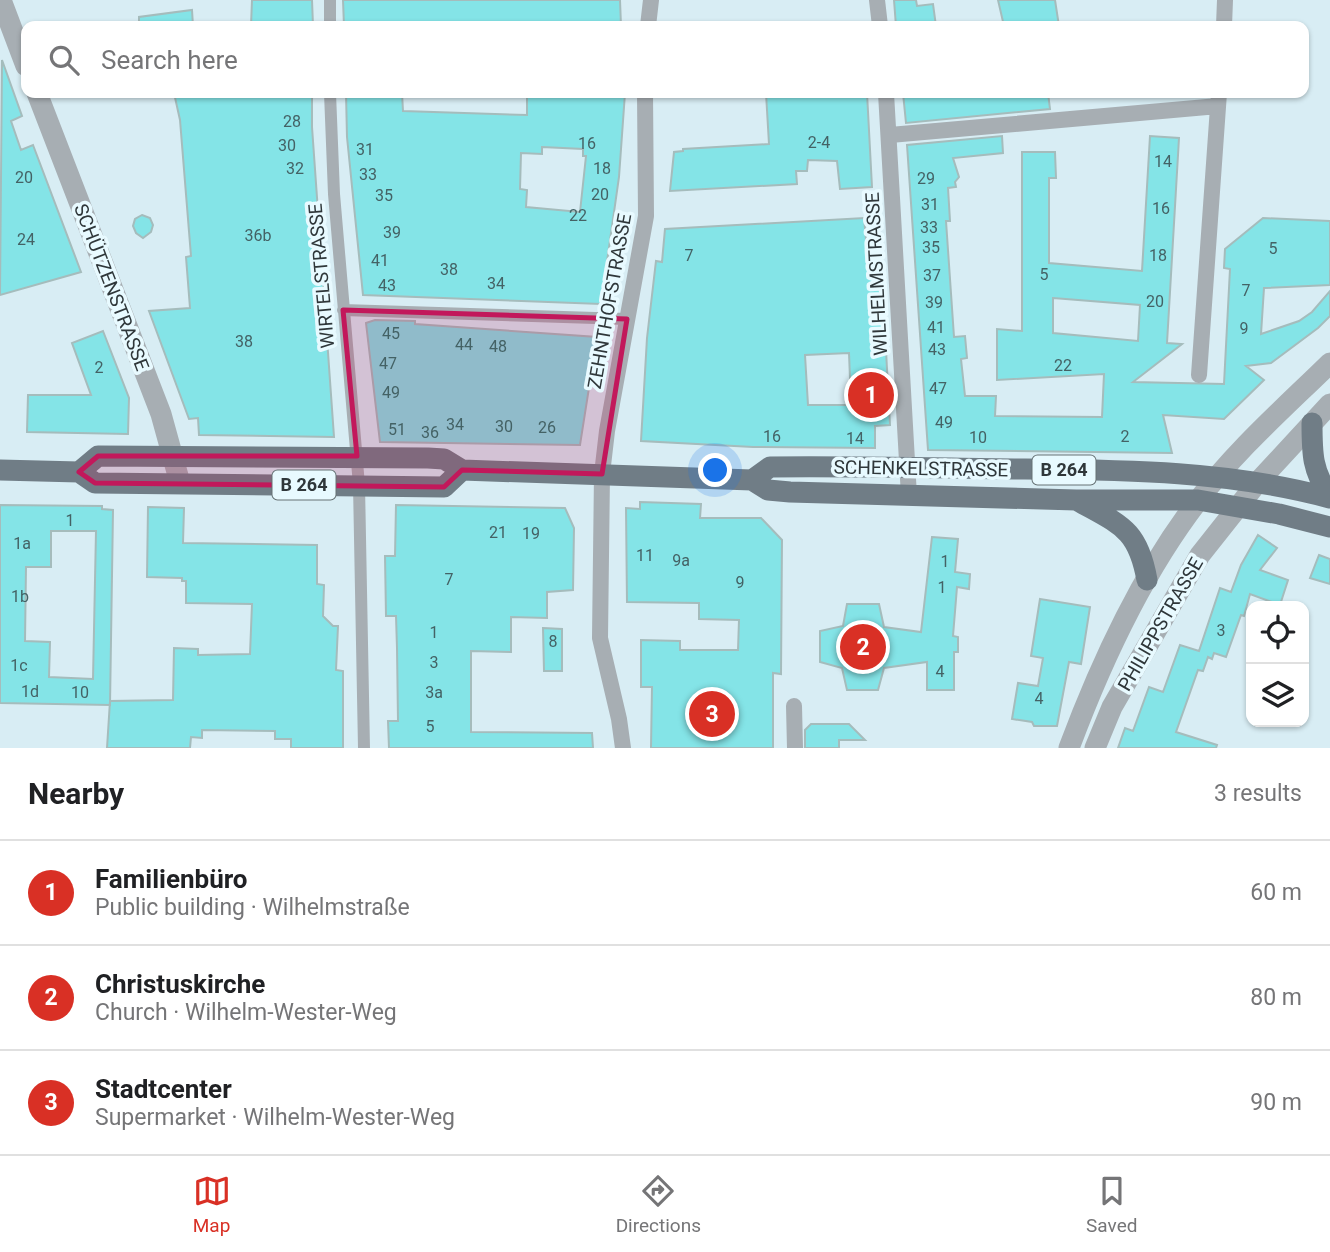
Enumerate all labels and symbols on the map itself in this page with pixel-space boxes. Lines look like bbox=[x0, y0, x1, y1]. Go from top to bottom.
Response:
house number: 28 bbox=[283, 112, 301, 131]
house number: 2-4 bbox=[808, 133, 830, 152]
house number: 16 bbox=[578, 134, 596, 153]
house number: 30 bbox=[278, 136, 296, 155]
house number: 31 bbox=[356, 140, 374, 159]
house number: 14 bbox=[1154, 152, 1172, 171]
house number: 32 bbox=[286, 159, 304, 178]
house number: 18 bbox=[593, 159, 611, 178]
house number: 33 bbox=[359, 165, 377, 184]
house number: 20 bbox=[15, 168, 33, 187]
house number: 29 bbox=[917, 169, 935, 188]
house number: 20 bbox=[591, 185, 609, 204]
house number: 35 bbox=[375, 186, 393, 205]
street label: WILHELMSTRASSE bbox=[861, 192, 892, 356]
house number: 31 bbox=[921, 195, 939, 214]
house number: 16 bbox=[1152, 199, 1170, 218]
street label: SCHÜTZENSTRASSE bbox=[69, 201, 154, 374]
street label: WIRTELSTRASSE bbox=[304, 202, 339, 349]
house number: 22 bbox=[569, 206, 587, 225]
street label: ZEHNTHOFSTRASSE bbox=[583, 211, 636, 391]
house number: 33 bbox=[920, 218, 938, 237]
house number: 39 bbox=[383, 223, 401, 242]
house number: 36b bbox=[245, 226, 272, 245]
house number: 24 bbox=[17, 230, 35, 249]
house number: 35 bbox=[922, 238, 940, 257]
house number: 5 bbox=[1269, 239, 1278, 258]
house number: 7 bbox=[685, 246, 694, 265]
house number: 18 bbox=[1149, 246, 1167, 265]
house number: 41 bbox=[371, 251, 389, 270]
house number: 38 bbox=[440, 260, 458, 279]
house number: 5 bbox=[1040, 265, 1049, 284]
house number: 37 bbox=[923, 266, 941, 285]
house number: 34 bbox=[487, 274, 505, 293]
house number: 43 bbox=[378, 276, 396, 295]
house number: 7 bbox=[1242, 281, 1251, 300]
house number: 20 bbox=[1146, 292, 1164, 311]
house number: 39 bbox=[925, 293, 943, 312]
house number: 41 bbox=[927, 318, 945, 337]
house number: 9 bbox=[1240, 319, 1249, 338]
house number: 45 bbox=[382, 324, 400, 343]
house number: 38 bbox=[235, 332, 253, 351]
house number: 44 bbox=[455, 335, 473, 354]
house number: 48 bbox=[489, 337, 507, 356]
house number: 43 bbox=[928, 340, 946, 359]
house number: 47 bbox=[379, 354, 397, 373]
house number: 22 bbox=[1054, 356, 1072, 375]
house number: 2 bbox=[95, 358, 104, 377]
pin: 1 bbox=[848, 369, 894, 421]
house number: 47 bbox=[929, 379, 947, 398]
house number: 49 bbox=[382, 383, 400, 402]
house number: 49 bbox=[935, 413, 953, 432]
house number: 34 bbox=[446, 415, 464, 434]
house number: 30 bbox=[495, 417, 513, 436]
house number: 26 bbox=[538, 418, 556, 437]
house number: 51 bbox=[388, 420, 406, 439]
house number: 36 bbox=[421, 423, 439, 442]
house number: 16 bbox=[763, 427, 781, 446]
house number: 2 bbox=[1121, 427, 1130, 446]
house number: 10 bbox=[969, 428, 987, 447]
house number: 14 bbox=[846, 429, 864, 448]
your location bbox=[698, 453, 732, 487]
street label: SCHENKELSTRASSE bbox=[834, 455, 1009, 482]
road number: B 264 bbox=[1032, 456, 1096, 484]
road number: B 264 bbox=[272, 471, 336, 500]
house number: 1 bbox=[66, 511, 75, 530]
house number: 21 bbox=[489, 523, 507, 542]
house number: 19 bbox=[522, 524, 540, 543]
house number: 1a bbox=[13, 534, 31, 553]
house number: 11 bbox=[636, 546, 654, 565]
house number: 9a bbox=[672, 551, 690, 570]
house number: 1 bbox=[941, 552, 950, 571]
street label: PHILIPPSTRASSE bbox=[1113, 553, 1208, 695]
house number: 7 bbox=[445, 570, 454, 589]
house number: 9 bbox=[736, 573, 745, 592]
house number: 1 bbox=[938, 578, 947, 597]
house number: 1b bbox=[11, 587, 29, 606]
pin: 2 bbox=[840, 621, 886, 673]
house number: 3 bbox=[1217, 621, 1226, 640]
house number: 1 bbox=[430, 623, 439, 642]
house number: 8 bbox=[549, 632, 558, 651]
house number: 3 bbox=[430, 653, 439, 672]
house number: 1c bbox=[10, 656, 28, 675]
house number: 4 bbox=[936, 662, 945, 681]
house number: 1d bbox=[21, 682, 39, 701]
house number: 10 bbox=[71, 683, 89, 702]
house number: 3a bbox=[425, 683, 443, 702]
pin: 3 bbox=[689, 688, 735, 740]
house number: 4 bbox=[1035, 689, 1044, 708]
house number: 5 bbox=[426, 717, 435, 736]

